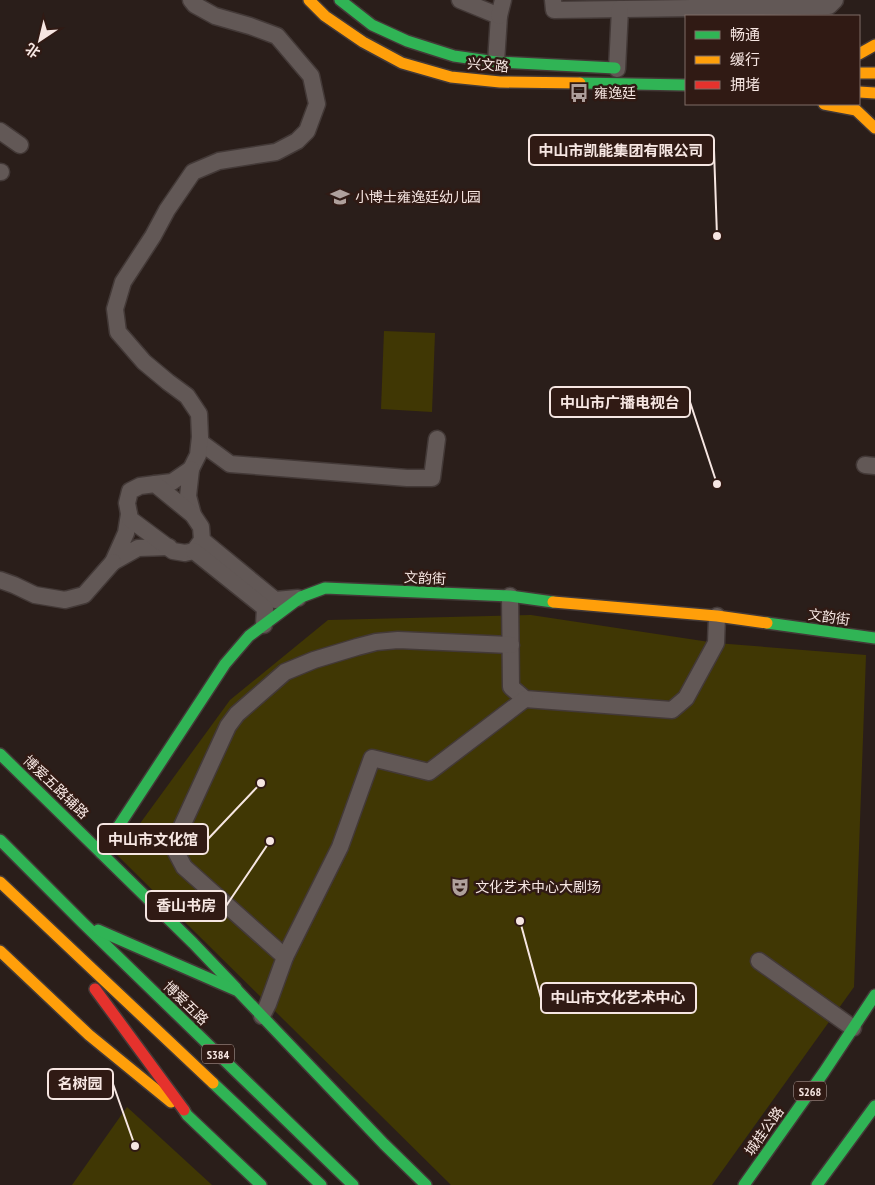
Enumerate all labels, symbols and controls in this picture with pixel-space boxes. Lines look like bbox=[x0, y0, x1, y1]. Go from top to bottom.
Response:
north arrow bbox=[15, 15, 65, 65]
legend bbox=[685, 15, 860, 105]
text: 畅通 bbox=[730, 25, 760, 44]
text: 北 bbox=[22, 39, 43, 62]
text: 缓行 bbox=[730, 50, 760, 69]
street label: 兴文路 bbox=[466, 54, 510, 76]
text: 拥堵 bbox=[730, 75, 760, 94]
bus stop icon: 雍逸廷 bbox=[568, 82, 590, 104]
place label: 雍逸廷 bbox=[594, 84, 636, 102]
callout: 中山市凯能集团有限公司 bbox=[529, 135, 714, 165]
text: 中山市凯能集团有限公司 bbox=[538, 141, 704, 160]
school or university icon: 小博士雍逸廷幼儿园 bbox=[329, 186, 351, 208]
place label: 小博士雍逸廷幼儿园 bbox=[355, 188, 481, 206]
callout: 中山市广播电视台 bbox=[550, 387, 690, 417]
text: 中山市广播电视台 bbox=[560, 393, 680, 412]
street label: 文韵街 bbox=[404, 568, 446, 588]
street label: 文韵街 bbox=[807, 605, 851, 629]
street label: 博爱五路辅路 bbox=[20, 751, 92, 823]
callout: 中山市文化馆 bbox=[98, 824, 208, 854]
text: 中山市文化馆 bbox=[108, 830, 198, 849]
theatre icon: 文化艺术中心大剧场 bbox=[449, 876, 471, 898]
place label: 文化艺术中心大剧场 bbox=[475, 878, 601, 896]
callout: 香山书房 bbox=[146, 891, 226, 921]
text: 香山书房 bbox=[156, 896, 216, 915]
street label: 博爱五路 bbox=[160, 977, 212, 1029]
callout: 中山市文化艺术中心 bbox=[541, 983, 696, 1013]
text: 中山市文化艺术中心 bbox=[550, 988, 686, 1007]
road number: S384 bbox=[202, 1044, 234, 1064]
callout: 名树园 bbox=[48, 1069, 113, 1099]
text: 名树园 bbox=[57, 1074, 103, 1093]
road number: S268 bbox=[794, 1082, 826, 1100]
street label: 城桂公路 bbox=[741, 1103, 787, 1159]

